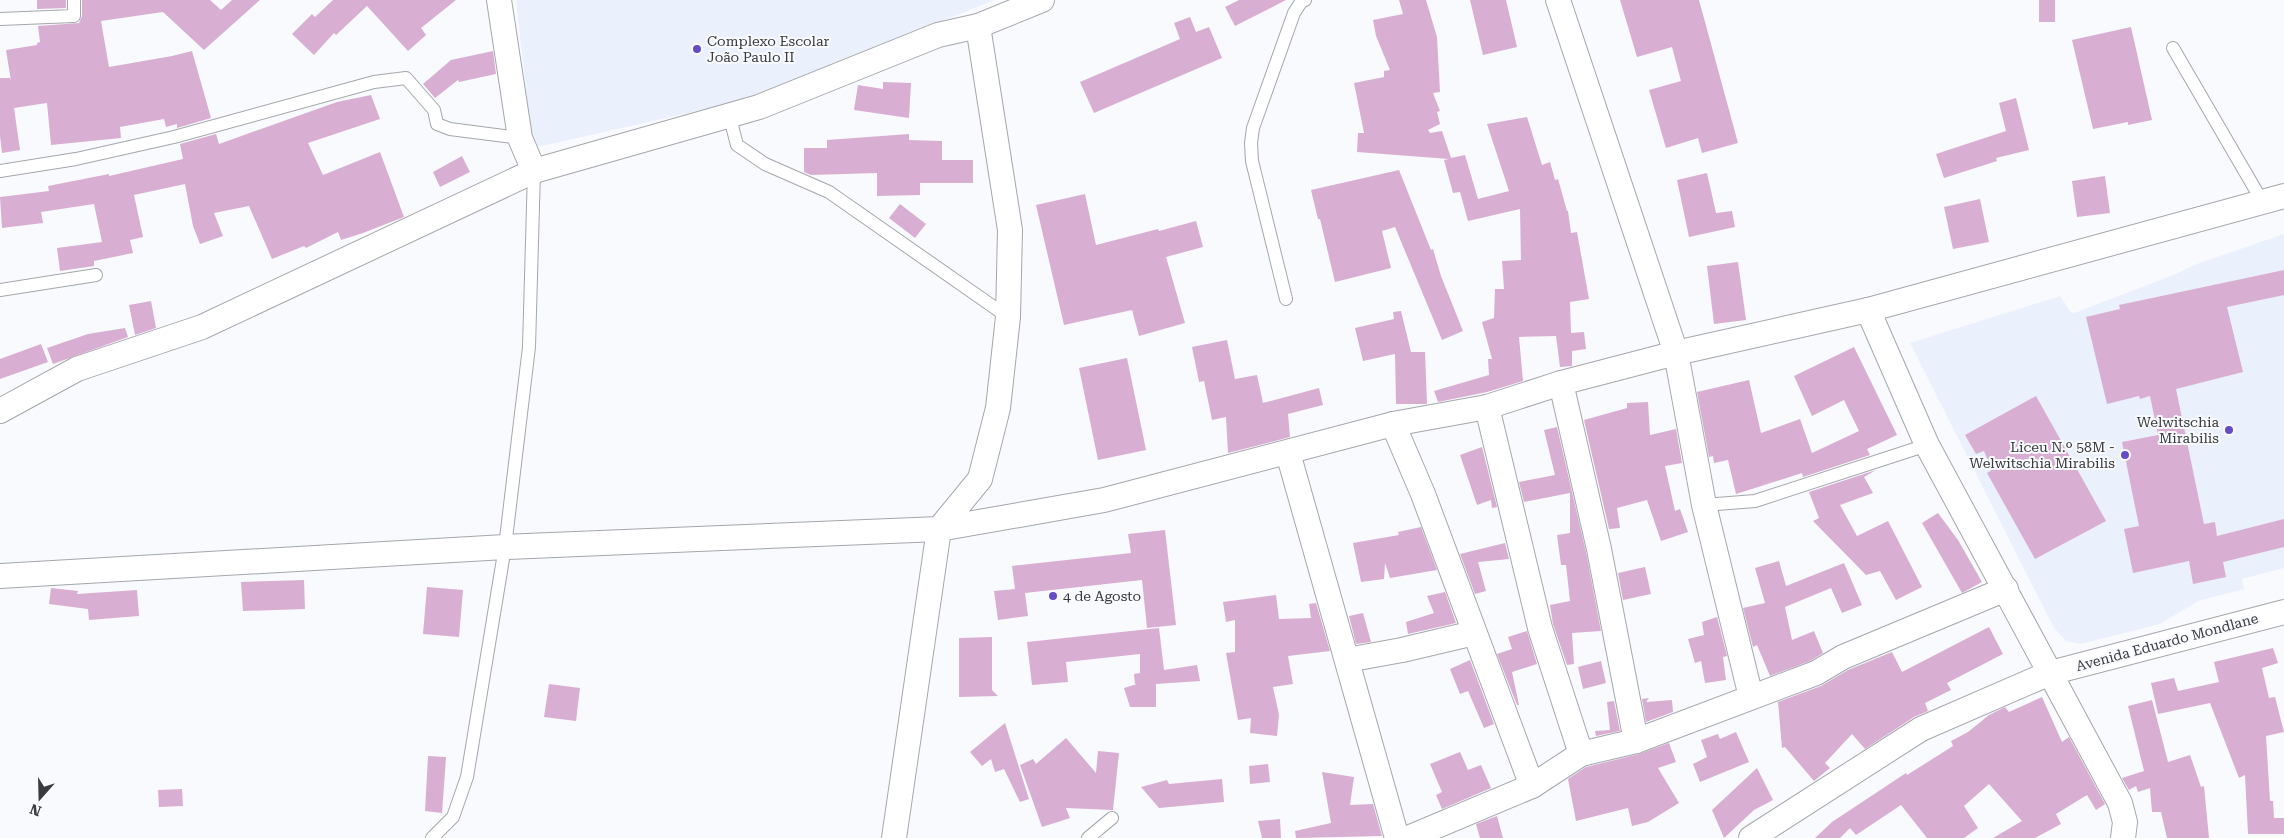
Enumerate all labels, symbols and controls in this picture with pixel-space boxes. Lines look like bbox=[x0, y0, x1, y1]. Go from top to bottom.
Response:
place label: Complexo Escolar João Paulo II bbox=[707, 33, 830, 65]
marker: Complexo Escolar João Paulo II bbox=[691, 43, 703, 55]
place label: Welwitschia Mirabilis bbox=[2137, 414, 2219, 446]
marker: Welwitschia Mirabilis bbox=[2223, 424, 2235, 436]
place label: Liceu N.º 58M - Welwitschia Mirabilis bbox=[1969, 439, 2115, 471]
marker: Liceu N.º 58M - Welwitschia Mirabilis bbox=[2119, 449, 2131, 461]
place label: 4 de Agosto bbox=[1063, 588, 1141, 604]
marker: 4 de Agosto bbox=[1047, 590, 1059, 602]
street label: Avenida Eduardo Mondlane bbox=[2074, 610, 2260, 674]
north arrow bbox=[15, 773, 65, 823]
text: N bbox=[28, 801, 43, 820]

